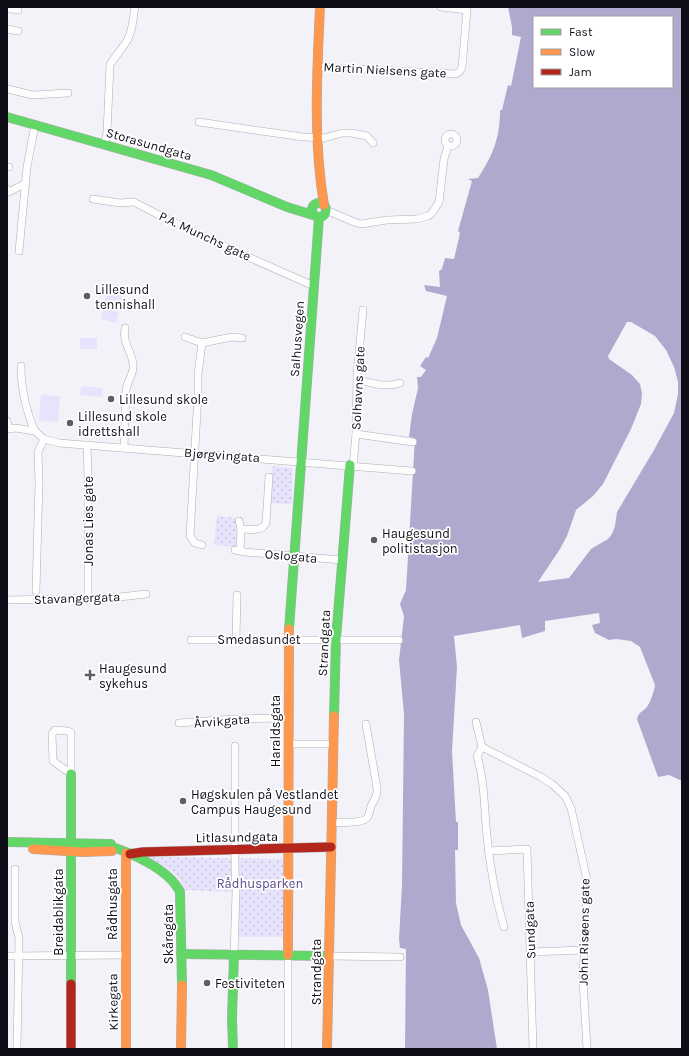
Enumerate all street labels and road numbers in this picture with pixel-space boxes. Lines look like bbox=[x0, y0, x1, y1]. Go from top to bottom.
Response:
street label: Martin Nielsens gate bbox=[323, 59, 447, 81]
street label: Storasundgata bbox=[104, 125, 194, 163]
street label: P.A. Munchs gate bbox=[157, 208, 254, 264]
street label: Salhusvegen bbox=[287, 300, 307, 378]
street label: Solhavns gate bbox=[348, 345, 368, 430]
street label: Bjørgvingata bbox=[184, 445, 260, 465]
street label: Jonas Lies gate bbox=[81, 476, 96, 566]
street label: Oslogata bbox=[264, 546, 318, 566]
street label: Stavangergata bbox=[34, 589, 120, 607]
street label: Strandgata bbox=[315, 609, 333, 677]
street label: Smedasundet bbox=[217, 632, 301, 647]
street label: Haraldsgata bbox=[268, 695, 283, 767]
street label: Årvikgata bbox=[193, 711, 251, 730]
street label: Litlasundgata bbox=[196, 829, 278, 845]
street label: Breidablikgata bbox=[51, 868, 66, 956]
street label: Rådhusgata bbox=[105, 868, 120, 940]
street label: John Risøens gate bbox=[576, 878, 592, 986]
street label: Sundgata bbox=[521, 901, 539, 959]
street label: Skåregata bbox=[161, 904, 176, 964]
street label: Strandgata bbox=[309, 939, 324, 1005]
street label: Kirkegata bbox=[105, 973, 121, 1031]

